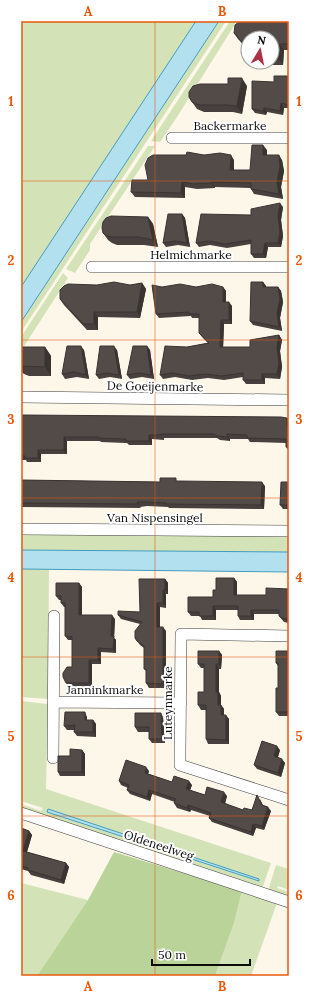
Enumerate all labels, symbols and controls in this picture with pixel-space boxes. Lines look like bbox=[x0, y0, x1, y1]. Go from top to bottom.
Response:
text: A bbox=[84, 3, 93, 20]
text: B bbox=[218, 3, 227, 20]
north arrow bbox=[240, 30, 280, 70]
text: N bbox=[256, 33, 268, 48]
text: 1 bbox=[8, 93, 14, 110]
text: 1 bbox=[296, 93, 302, 110]
street label: Backermarke bbox=[193, 118, 267, 133]
street label: Helmichmarke bbox=[150, 247, 232, 262]
text: 2 bbox=[8, 252, 15, 269]
text: 2 bbox=[296, 252, 303, 269]
street label: De Goeijenmarke bbox=[107, 378, 204, 394]
text: 3 bbox=[7, 411, 15, 428]
text: 3 bbox=[295, 411, 303, 428]
street label: Van Nispensingel bbox=[106, 510, 203, 525]
text: 4 bbox=[7, 569, 15, 586]
text: 4 bbox=[295, 569, 303, 586]
street label: Luteynmarke bbox=[160, 666, 175, 740]
street label: Janninkmarke bbox=[65, 682, 144, 697]
text: 5 bbox=[7, 728, 15, 745]
text: 5 bbox=[295, 728, 303, 745]
street label: Oldeneelweg bbox=[122, 827, 196, 863]
text: 6 bbox=[7, 887, 15, 904]
text: 6 bbox=[295, 887, 303, 904]
scale bar bbox=[152, 941, 250, 967]
text: 50 m bbox=[158, 947, 186, 962]
text: A bbox=[84, 978, 93, 995]
text: B bbox=[218, 978, 227, 995]

